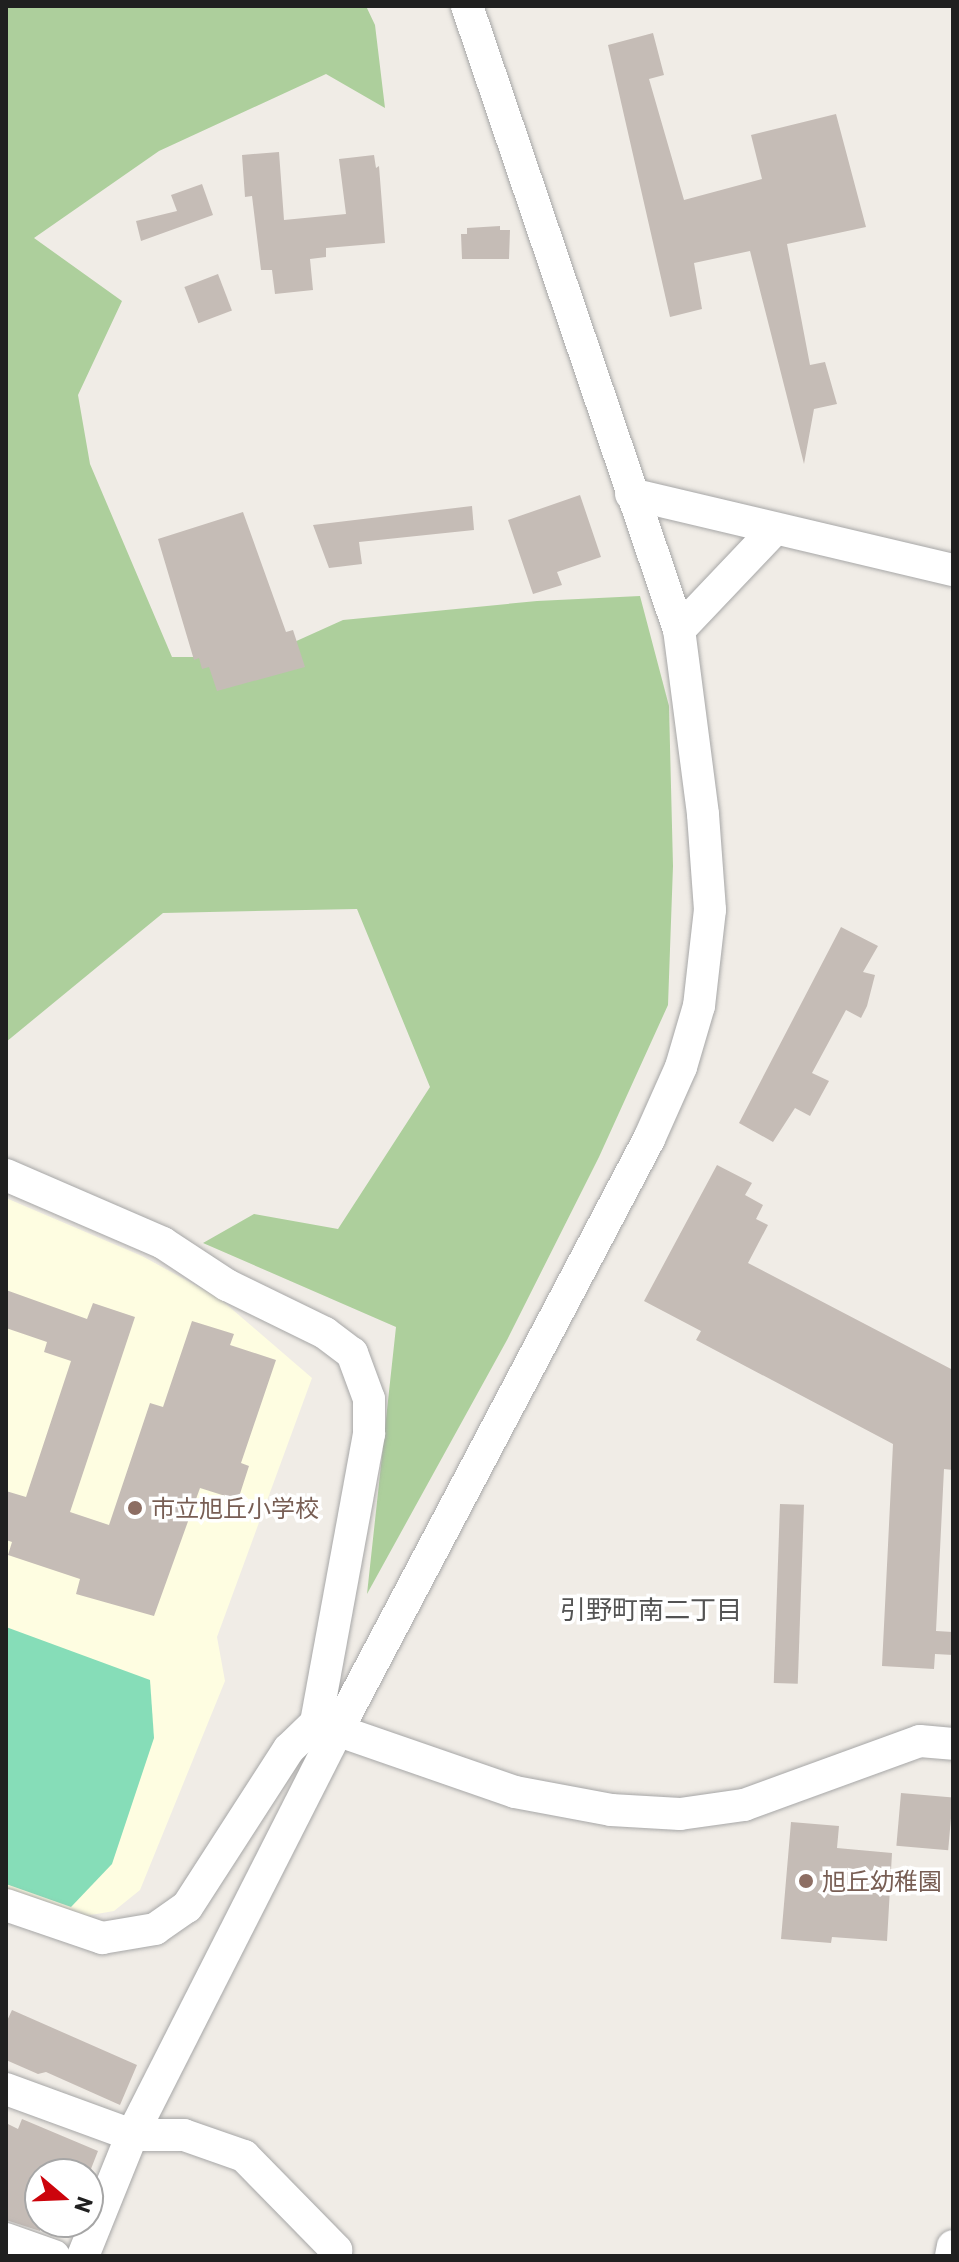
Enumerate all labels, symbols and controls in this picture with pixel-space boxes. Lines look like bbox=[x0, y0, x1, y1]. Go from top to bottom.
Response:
place label: 市立旭丘小学校 bbox=[151, 1494, 319, 1522]
marker: 市立旭丘小学校 bbox=[126, 1499, 144, 1517]
district label: 引野町南二丁目 bbox=[560, 1593, 742, 1625]
place label: 旭丘幼稚園 bbox=[822, 1867, 942, 1895]
marker: 旭丘幼稚園 bbox=[797, 1872, 815, 1890]
north arrow bbox=[24, 2158, 104, 2238]
text: N bbox=[70, 2194, 99, 2216]

